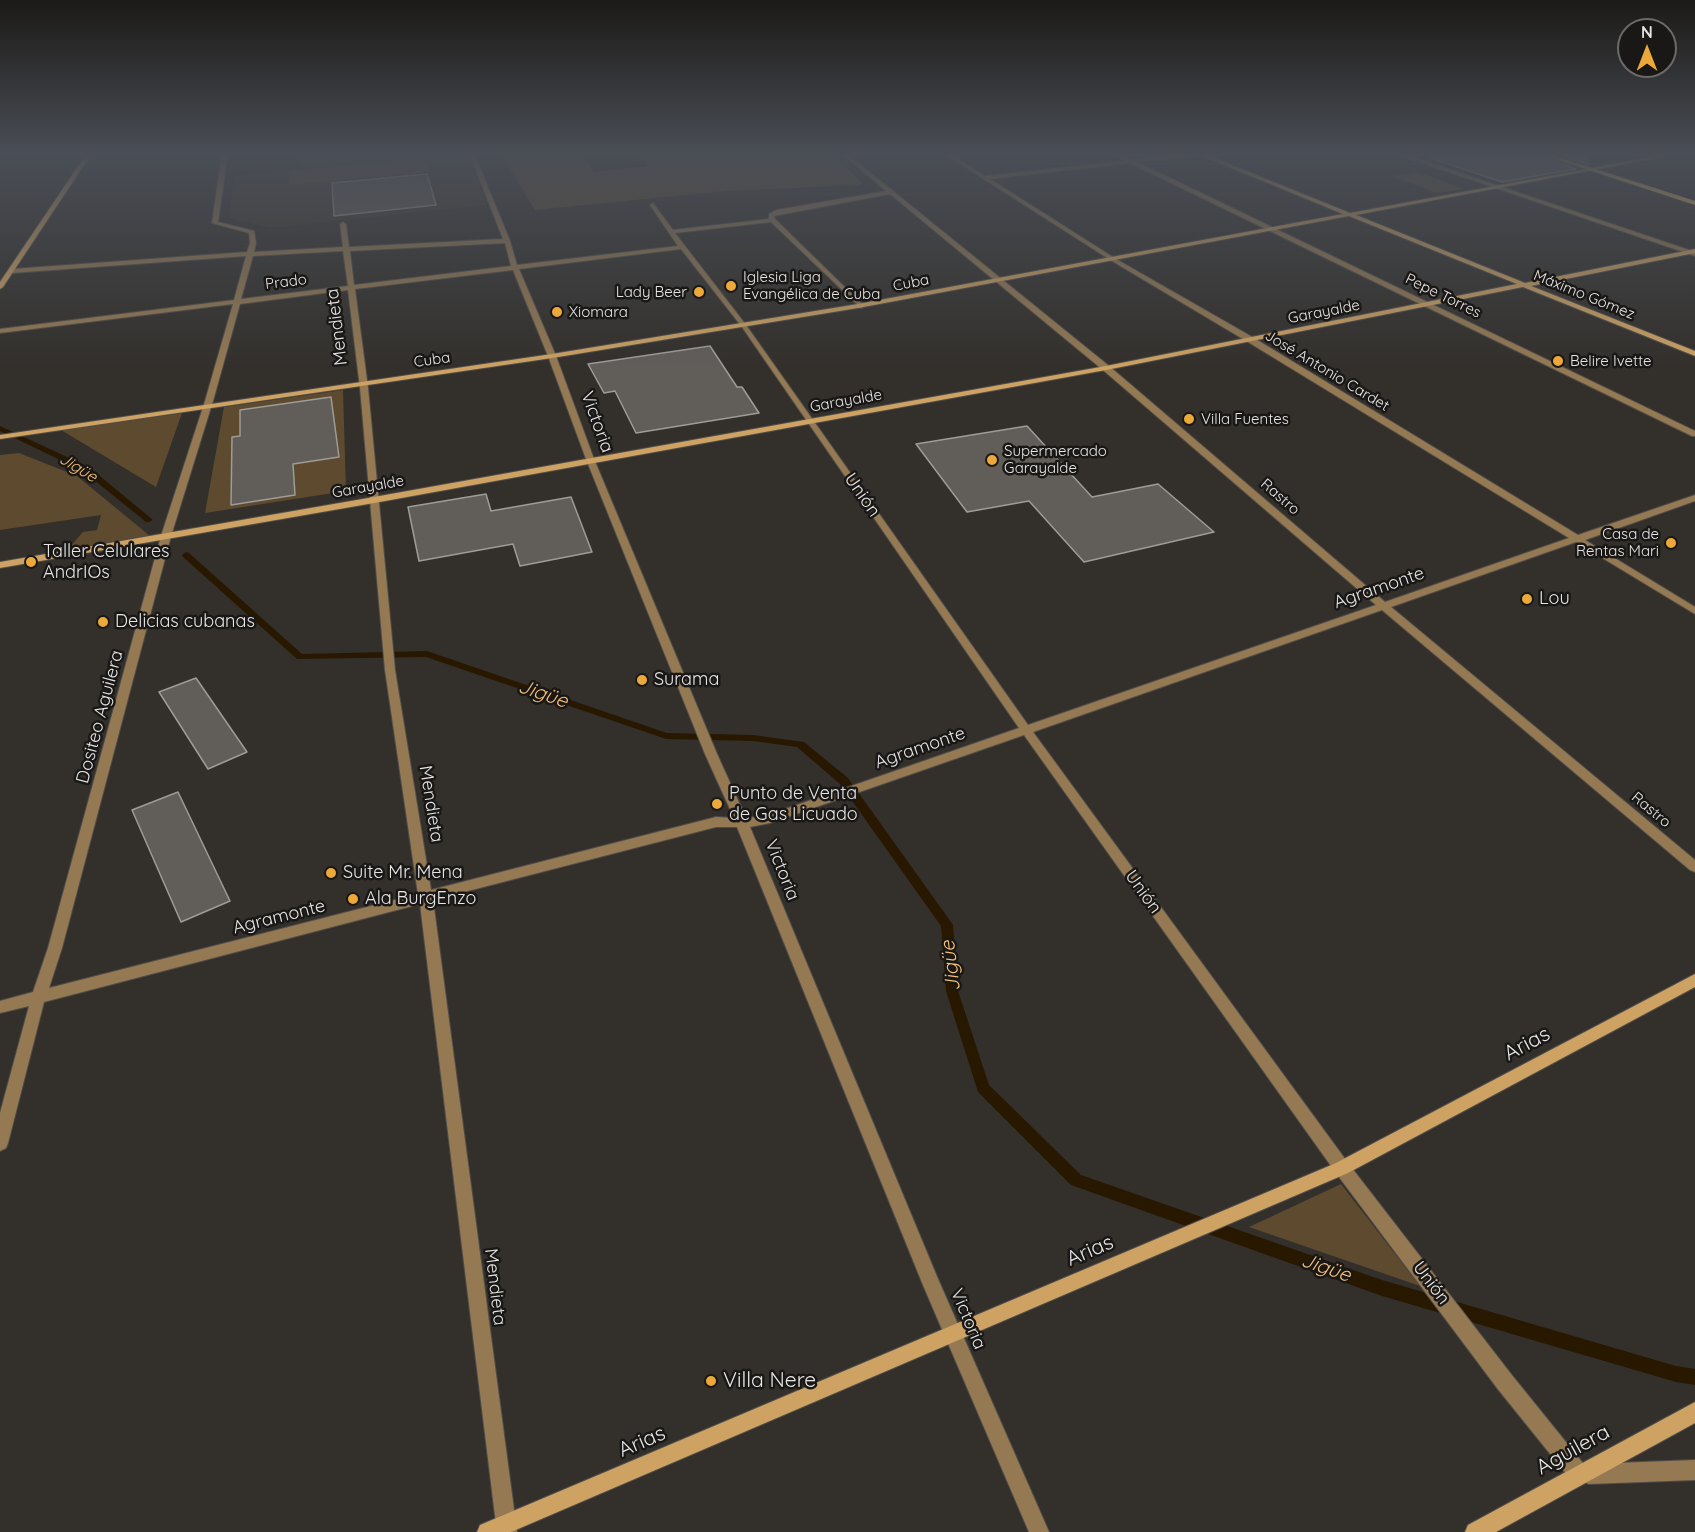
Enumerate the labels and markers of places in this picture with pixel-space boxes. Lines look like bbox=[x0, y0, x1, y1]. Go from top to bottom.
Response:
place label: Iglesia Liga Evangélica de Cuba bbox=[743, 268, 880, 303]
marker: Iglesia Liga Evangélica de Cuba bbox=[724, 279, 738, 293]
place label: Lady Beer bbox=[616, 283, 687, 301]
marker: Lady Beer bbox=[692, 285, 706, 299]
place label: Xiomara bbox=[569, 303, 628, 321]
marker: Xiomara bbox=[550, 305, 564, 319]
place label: Belire Ivette bbox=[1570, 352, 1652, 370]
marker: Belire Ivette bbox=[1551, 354, 1565, 368]
place label: Villa Fuentes bbox=[1201, 410, 1289, 428]
marker: Villa Fuentes bbox=[1182, 412, 1196, 426]
place label: Supermercado Garayalde bbox=[1004, 442, 1107, 477]
marker: Supermercado Garayalde bbox=[985, 453, 999, 467]
place label: Casa de Rentas Mari bbox=[1576, 525, 1659, 560]
marker: Casa de Rentas Mari bbox=[1664, 536, 1678, 550]
place label: Taller Celulares AndrIOs bbox=[43, 541, 170, 584]
marker: Taller Celulares AndrIOs bbox=[24, 555, 38, 569]
place label: Lou bbox=[1539, 588, 1570, 610]
marker: Lou bbox=[1520, 592, 1534, 606]
place label: Delicias cubanas bbox=[115, 611, 255, 633]
marker: Delicias cubanas bbox=[96, 615, 110, 629]
place label: Surama bbox=[654, 669, 719, 691]
marker: Surama bbox=[635, 673, 649, 687]
place label: Punto de Venta de Gas Licuado bbox=[729, 783, 858, 826]
marker: Punto de Venta de Gas Licuado bbox=[710, 797, 724, 811]
place label: Suite Mr. Mena bbox=[343, 862, 463, 884]
marker: Suite Mr. Mena bbox=[324, 866, 338, 880]
place label: Ala BurgEnzo bbox=[365, 888, 476, 910]
marker: Ala BurgEnzo bbox=[346, 892, 360, 906]
place label: Villa Nere bbox=[723, 1368, 816, 1394]
marker: Villa Nere bbox=[704, 1374, 718, 1388]

